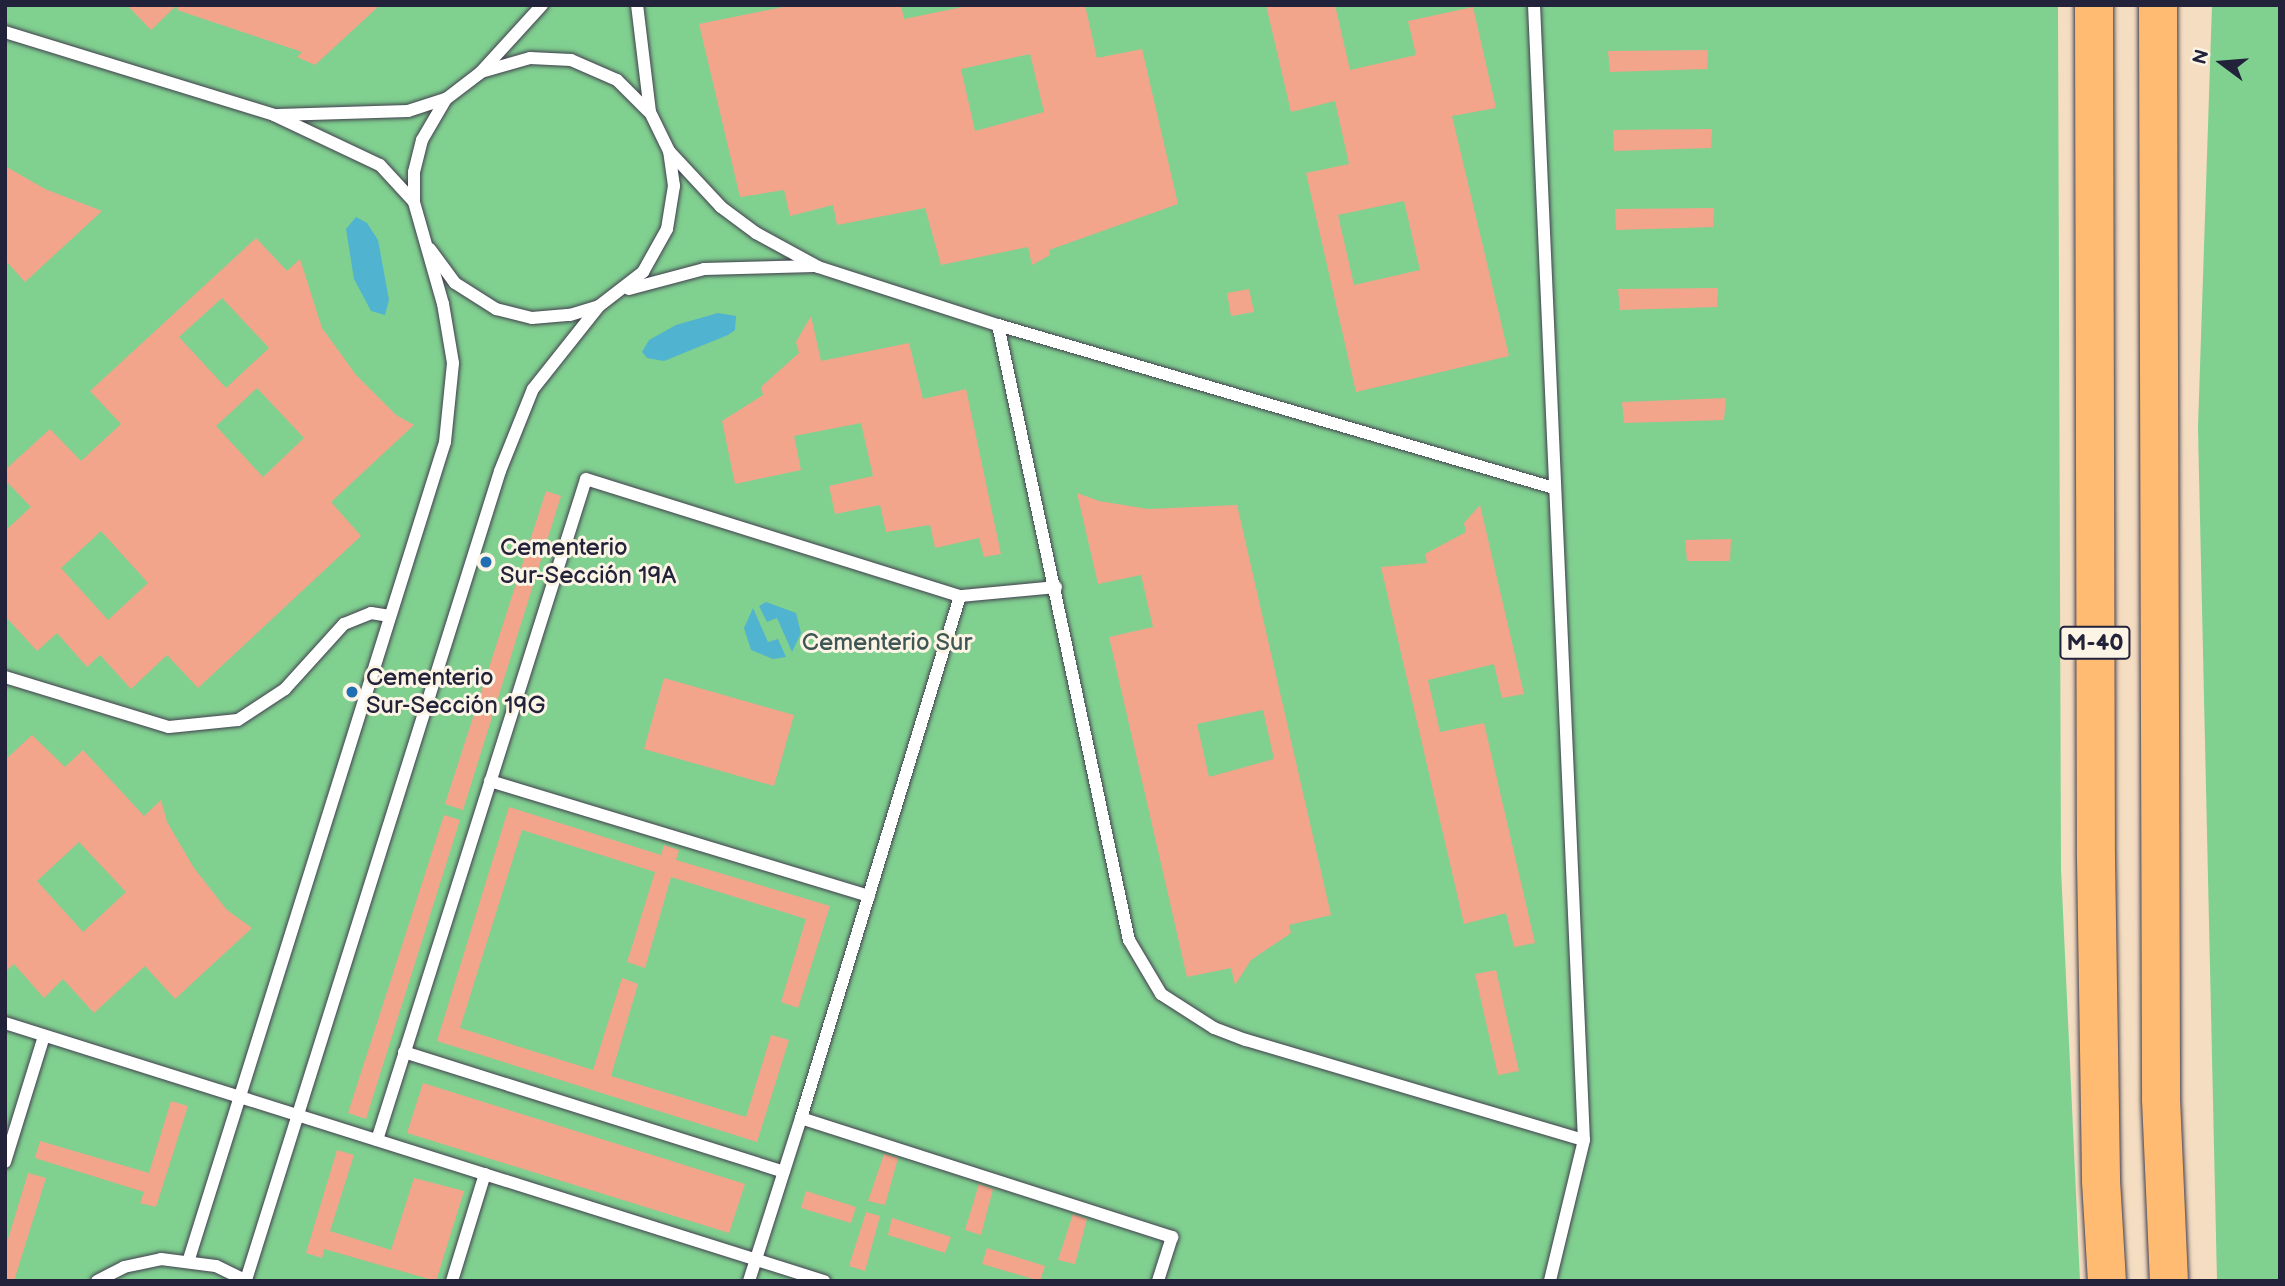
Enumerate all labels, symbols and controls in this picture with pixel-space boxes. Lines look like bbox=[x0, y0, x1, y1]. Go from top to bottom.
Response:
north arrow bbox=[2187, 28, 2257, 98]
text: N bbox=[2188, 47, 2214, 67]
place label: Cementerio Sur-Sección 19A bbox=[500, 534, 676, 590]
marker: Cementerio Sur-Sección 19A bbox=[478, 554, 494, 570]
road number: M-40 bbox=[2058, 624, 2132, 663]
park label: Cementerio Sur bbox=[802, 629, 972, 657]
place label: Cementerio Sur-Sección 19G bbox=[366, 664, 545, 720]
marker: Cementerio Sur-Sección 19G bbox=[344, 684, 360, 700]

